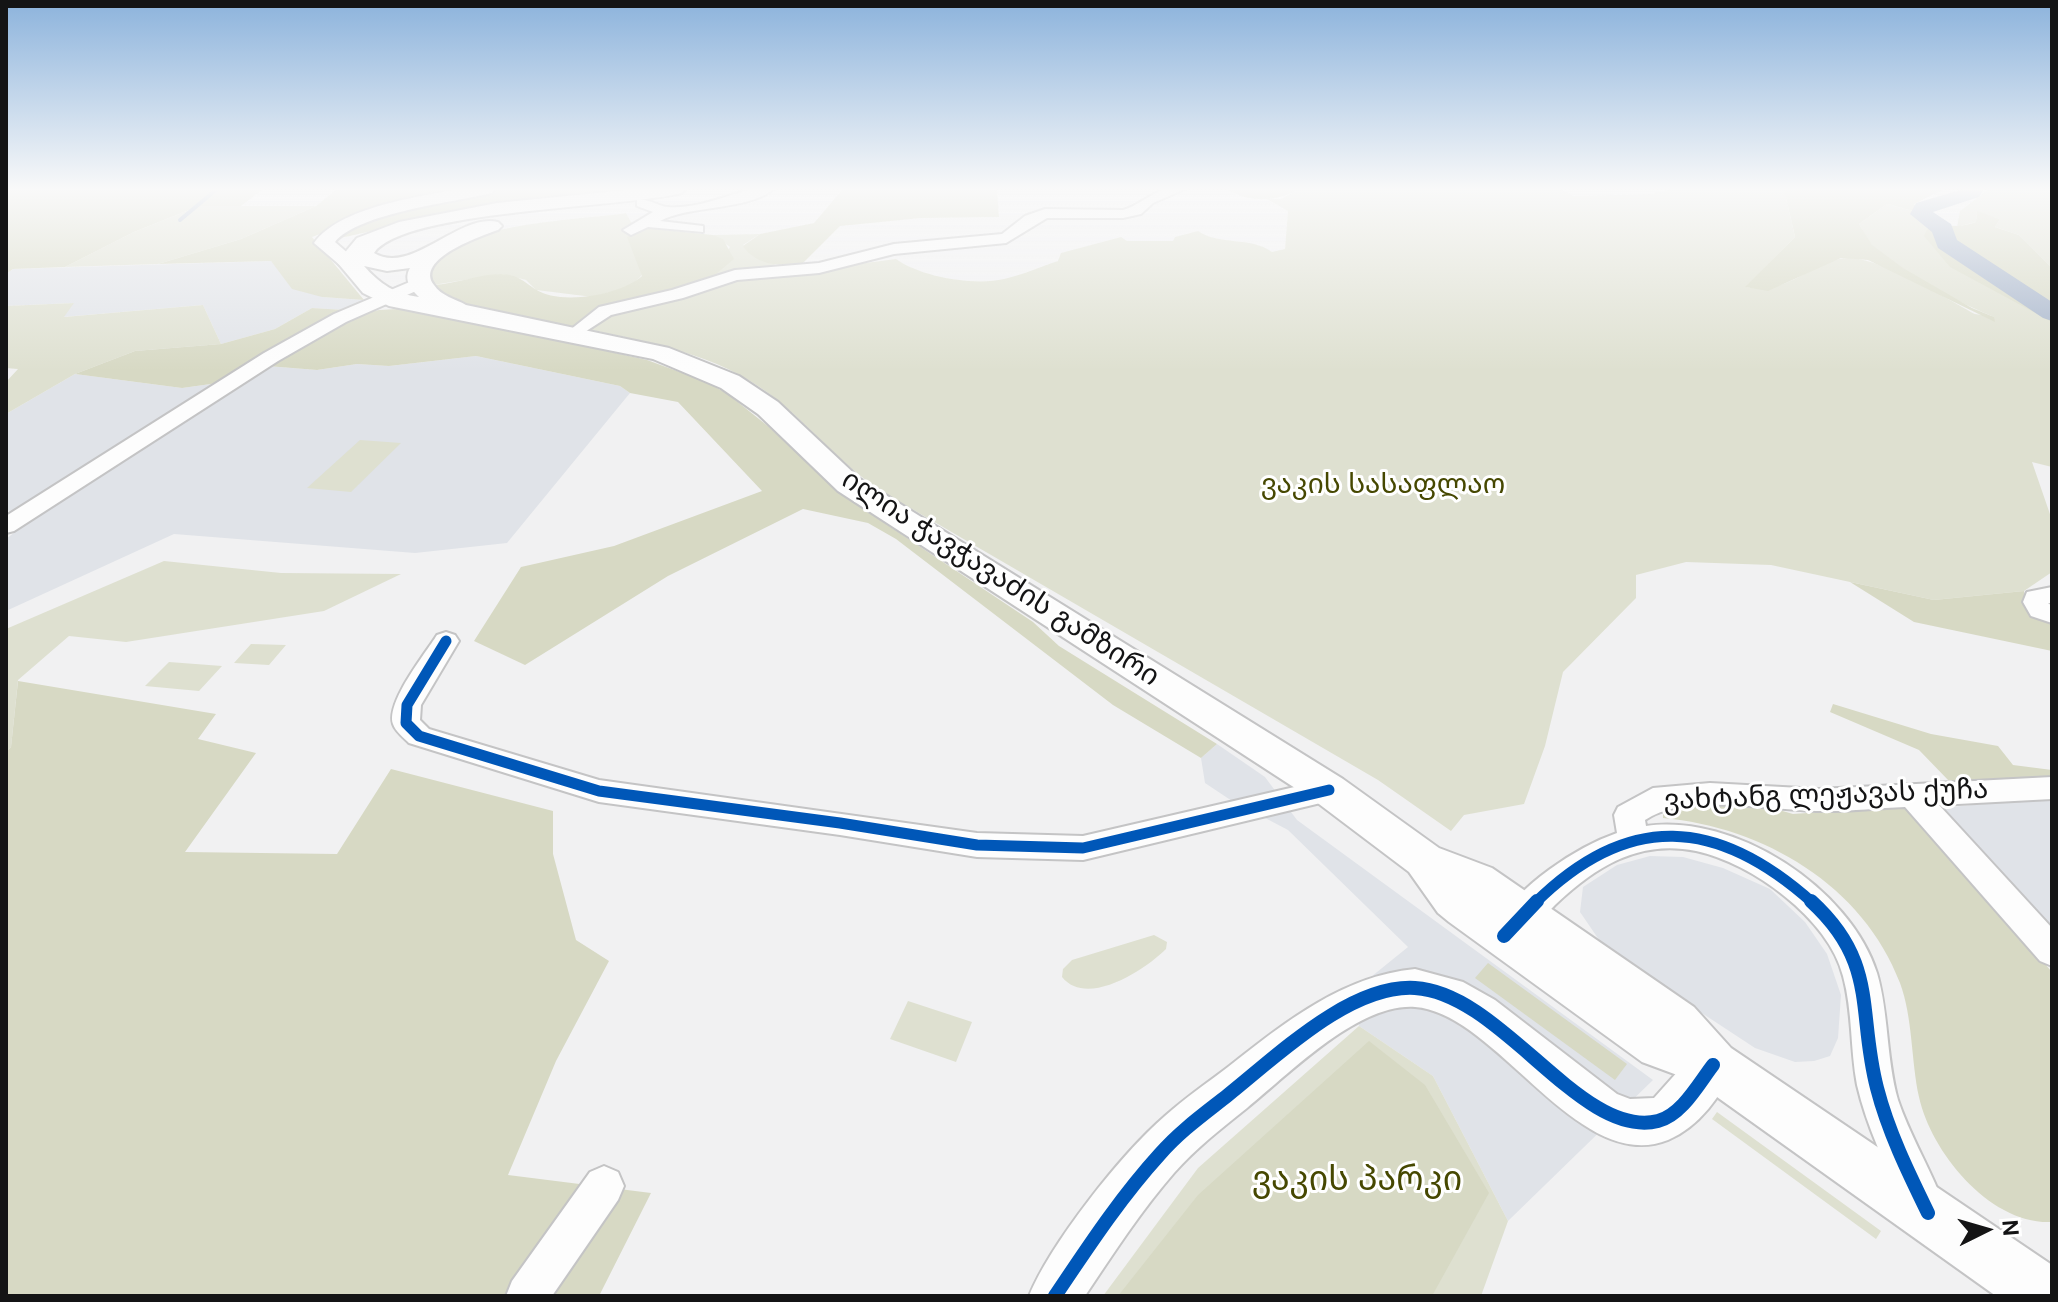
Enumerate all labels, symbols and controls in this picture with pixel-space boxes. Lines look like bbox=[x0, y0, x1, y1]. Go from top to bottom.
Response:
street label: ილია ჭავჭავაძის გამზირი bbox=[835, 464, 1165, 694]
park label: ვაკის სასაფლაო bbox=[1261, 469, 1505, 503]
street label: ვახტანგ ლეჟავას ქუჩა bbox=[1663, 774, 1989, 818]
park label: ვაკის პარკი bbox=[1252, 1161, 1462, 1201]
north arrow bbox=[1946, 1190, 2026, 1270]
text: N bbox=[1995, 1219, 2026, 1237]

